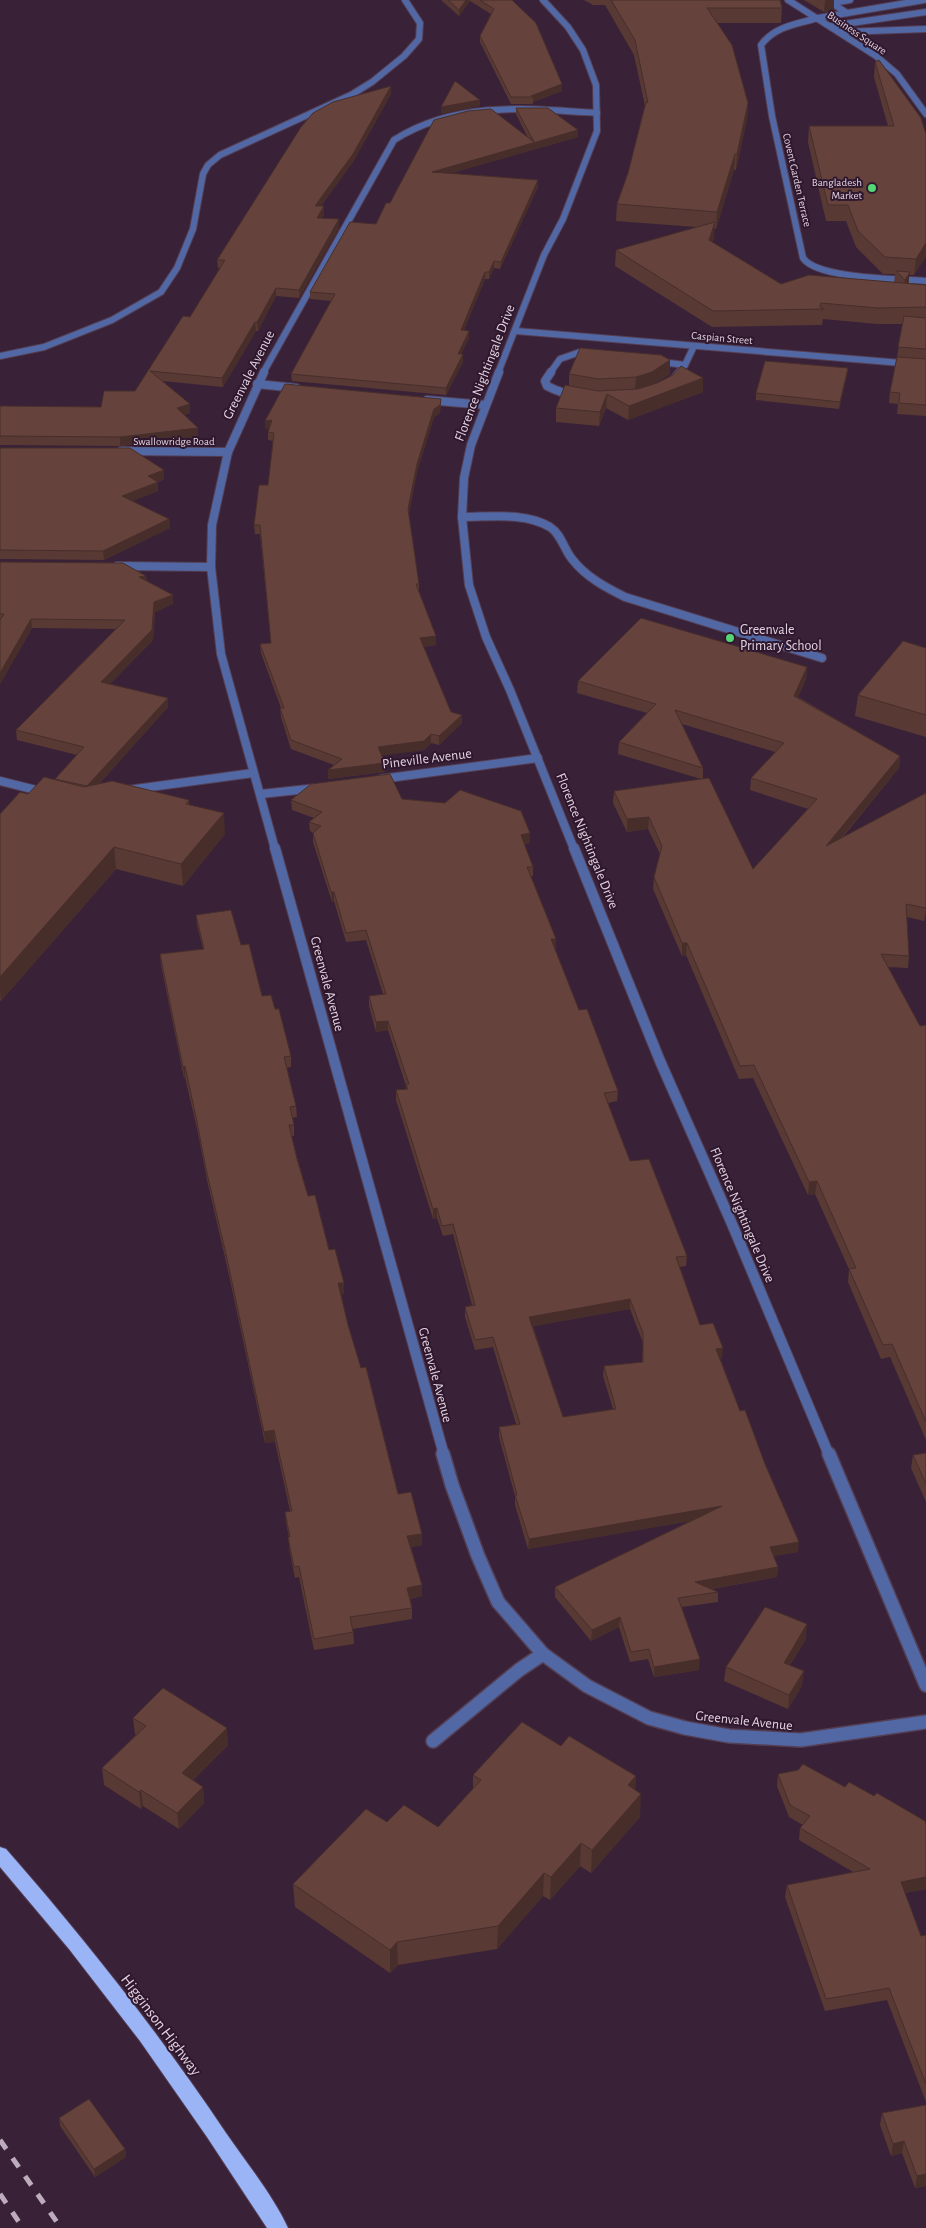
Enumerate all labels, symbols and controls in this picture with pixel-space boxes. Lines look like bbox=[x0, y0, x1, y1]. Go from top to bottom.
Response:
street label: Business Square bbox=[825, 9, 889, 57]
street label: Covent Garden Terrace bbox=[781, 132, 813, 228]
place label: Bangladesh Market bbox=[812, 177, 862, 201]
marker: Bangladesh Market bbox=[866, 182, 878, 194]
street label: Florence Nightingale Drive bbox=[452, 303, 518, 443]
street label: Greenvale Avenue bbox=[221, 328, 277, 422]
street label: Caspian Street bbox=[691, 330, 754, 346]
street label: Swallowridge Road bbox=[133, 436, 215, 447]
place label: Greenvale Primary School bbox=[740, 623, 822, 653]
marker: Greenvale Primary School bbox=[724, 632, 736, 644]
street label: Pineville Avenue bbox=[381, 747, 473, 771]
street label: Florence Nightingale Drive bbox=[553, 771, 621, 911]
street label: Greenvale Avenue bbox=[308, 935, 346, 1033]
street label: Florence Nightingale Drive bbox=[707, 1145, 777, 1285]
street label: Greenvale Avenue bbox=[416, 1326, 454, 1424]
street label: Greenvale Avenue bbox=[695, 1709, 793, 1733]
street label: Higginson Highway bbox=[117, 1971, 204, 2079]

